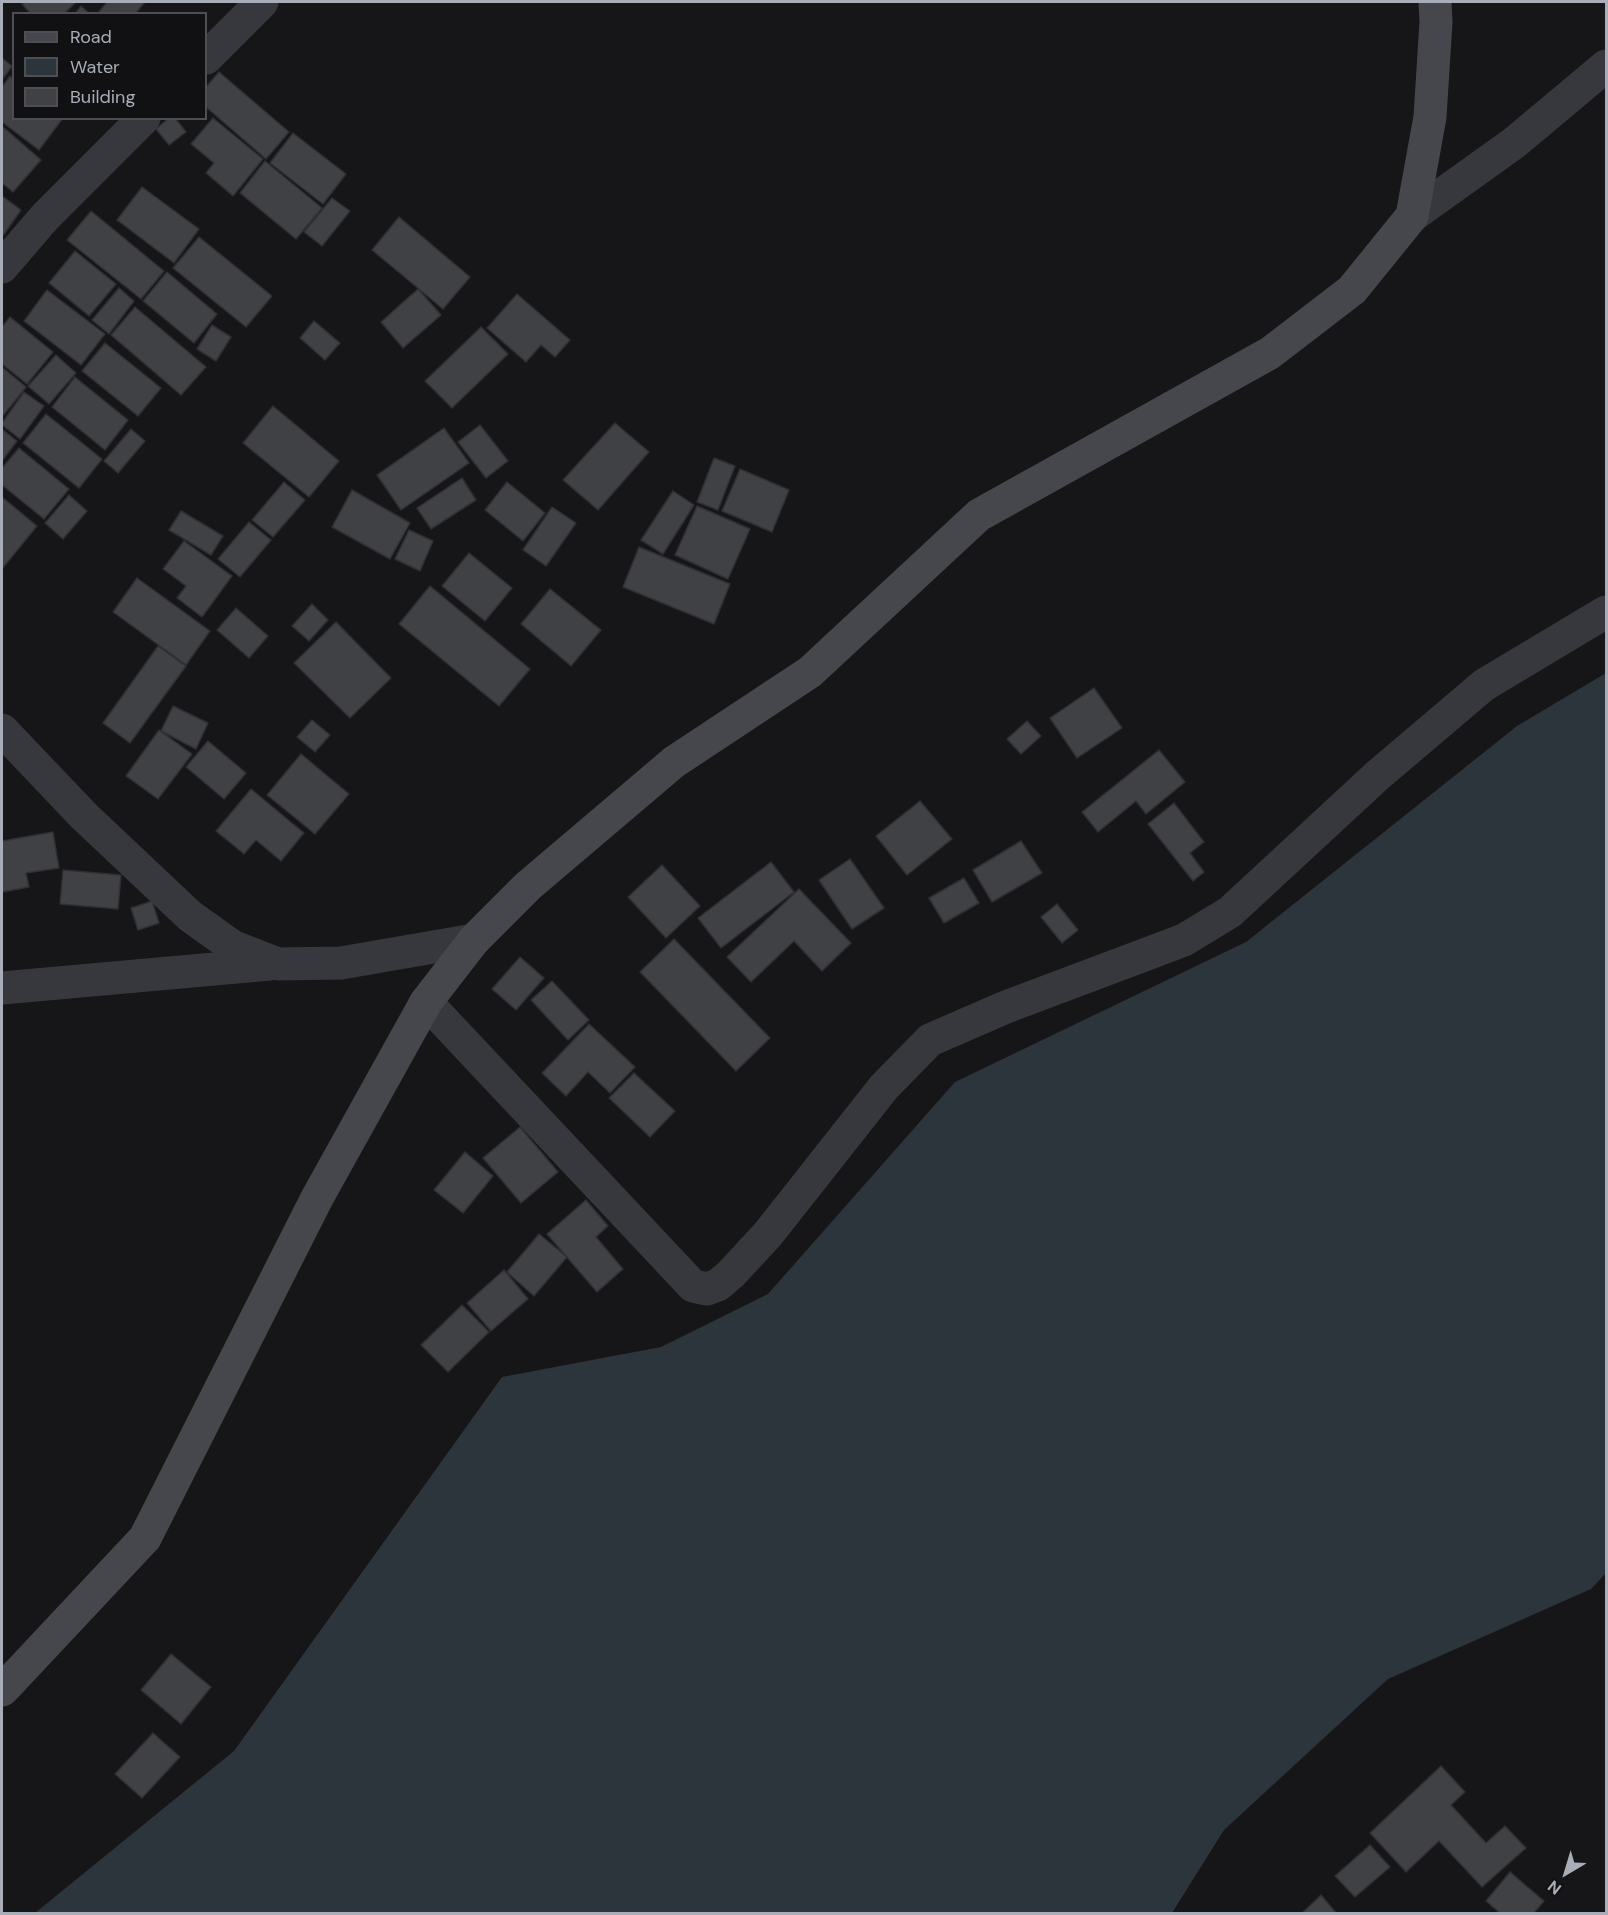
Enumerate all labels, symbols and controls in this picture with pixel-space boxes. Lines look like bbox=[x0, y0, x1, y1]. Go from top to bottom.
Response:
legend bbox=[12, 12, 207, 120]
text: Road bbox=[70, 25, 112, 49]
text: Water bbox=[70, 55, 120, 79]
text: Building bbox=[70, 85, 135, 109]
north arrow bbox=[1536, 1843, 1596, 1903]
text: N bbox=[1544, 1876, 1566, 1899]

